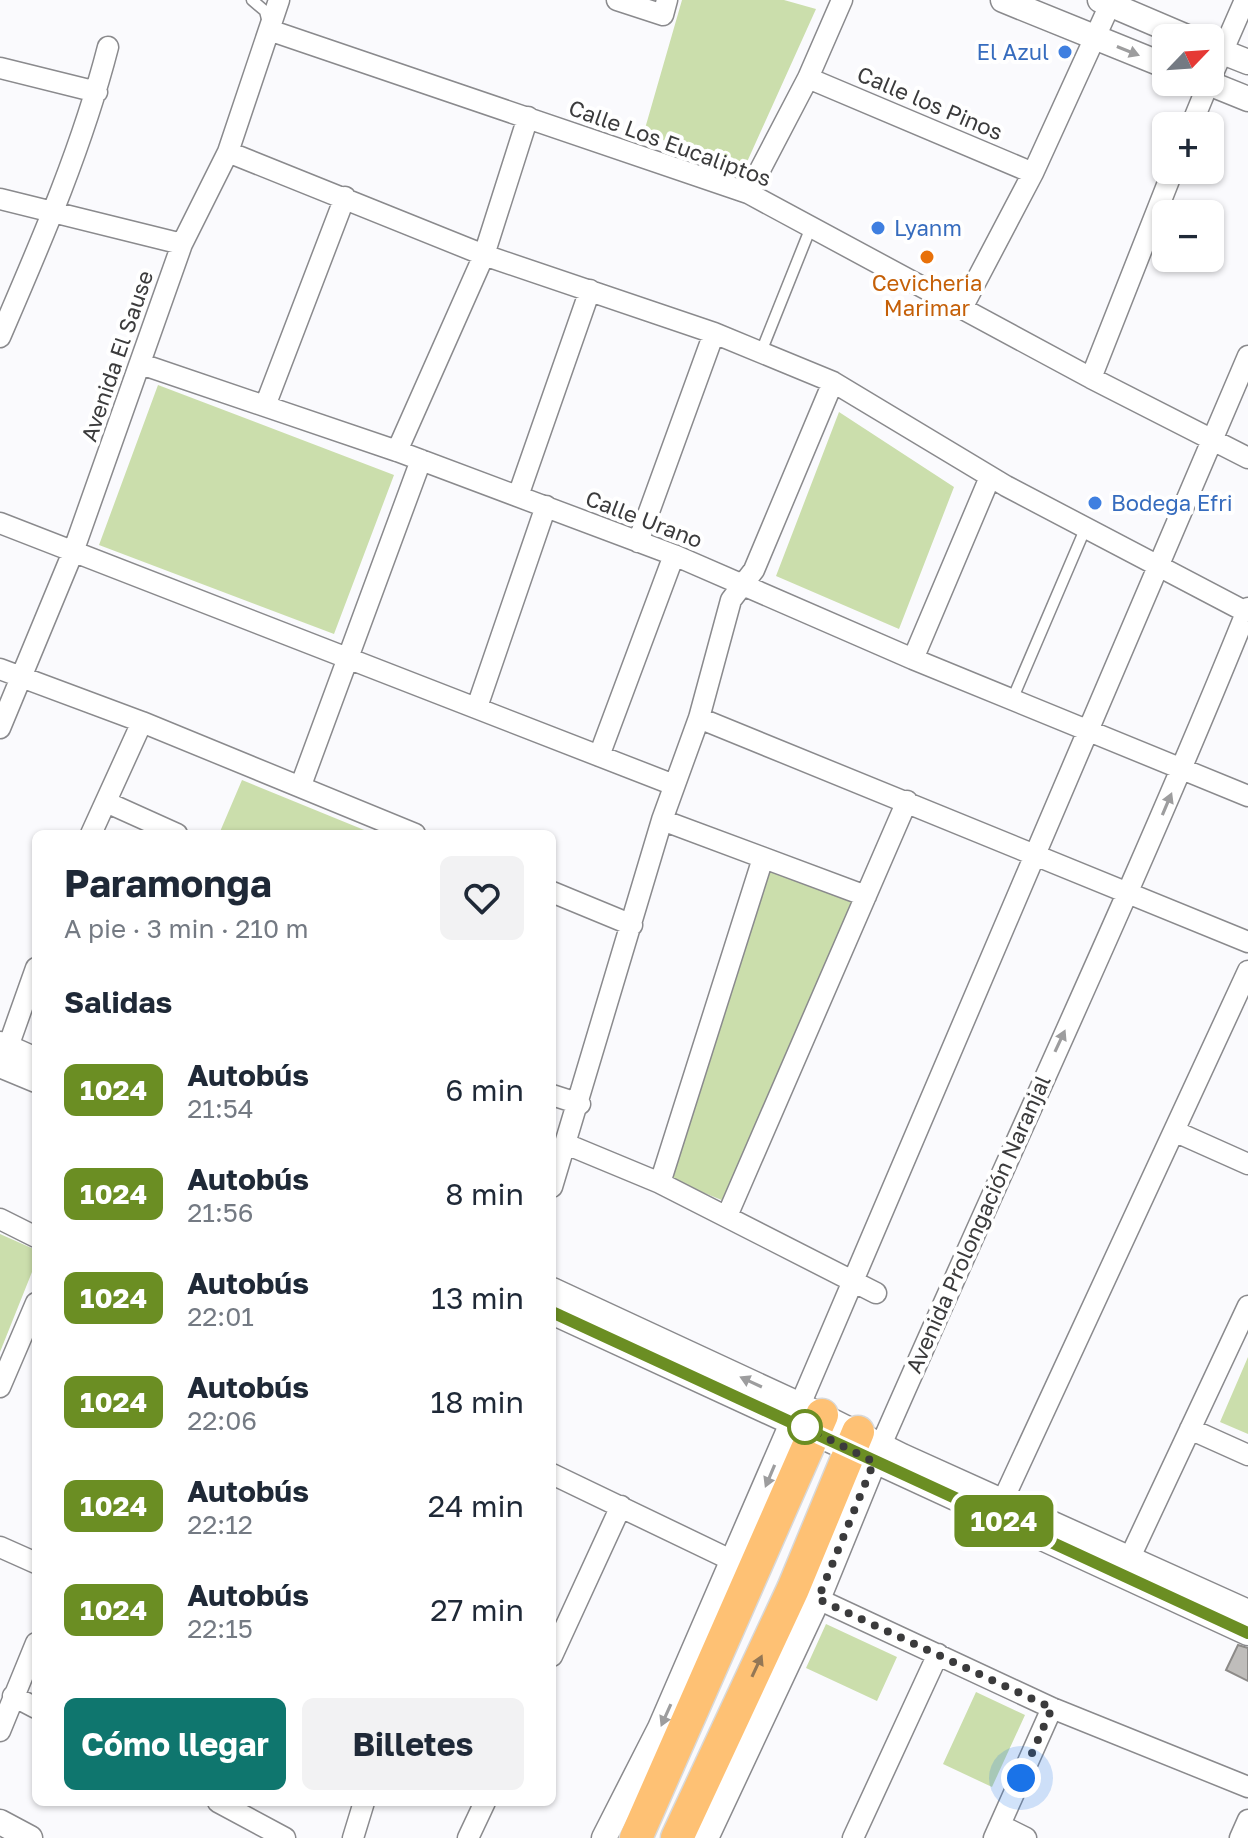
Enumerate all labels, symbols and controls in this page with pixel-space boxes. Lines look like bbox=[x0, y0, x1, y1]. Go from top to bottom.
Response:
north arrow bbox=[1152, 24, 1224, 96]
map controls bbox=[1152, 24, 1224, 272]
place label: El Azul bbox=[977, 38, 1049, 65]
marker: El Azul bbox=[1056, 43, 1074, 61]
one-way arrow bbox=[1116, 44, 1140, 57]
street label: Calle los Pinos bbox=[853, 60, 1007, 145]
street label: Calle Los Eucaliptos bbox=[565, 93, 775, 192]
button: + bbox=[1152, 112, 1224, 184]
button: − bbox=[1152, 200, 1224, 272]
place label: Lyanm bbox=[894, 214, 962, 241]
marker: Lyanm bbox=[869, 219, 887, 237]
marker: Cevicheria Marimar bbox=[918, 248, 936, 266]
street label: Avenida El Sause bbox=[75, 267, 158, 445]
place label: Cevicheria Marimar bbox=[872, 269, 982, 321]
street label: Calle Urano bbox=[582, 484, 706, 553]
place label: Bodega Efri bbox=[1111, 489, 1233, 516]
marker: Bodega Efri bbox=[1086, 494, 1104, 512]
one-way arrow bbox=[1160, 792, 1173, 816]
button: heart bbox=[440, 856, 524, 940]
text: Paramonga bbox=[64, 860, 272, 905]
text: A pie · 3 min · 210 m bbox=[64, 913, 309, 944]
text: Salidas bbox=[64, 984, 172, 1020]
one-way arrow bbox=[1053, 1029, 1067, 1052]
text: Autobús bbox=[187, 1057, 309, 1093]
street label: Avenida Prolongación Naranjal bbox=[899, 1071, 1056, 1377]
text: 6 min bbox=[445, 1072, 524, 1108]
text: 1024 bbox=[80, 1073, 147, 1106]
text: 21:54 bbox=[187, 1093, 254, 1124]
text: Autobús bbox=[187, 1161, 309, 1197]
text: 8 min bbox=[445, 1176, 524, 1212]
text: 1024 bbox=[80, 1177, 147, 1210]
text: 21:56 bbox=[187, 1197, 254, 1228]
text: Autobús bbox=[187, 1265, 309, 1301]
text: 13 min bbox=[431, 1280, 524, 1316]
text: 1024 bbox=[80, 1281, 147, 1314]
text: 22:01 bbox=[187, 1301, 254, 1332]
text: Autobús bbox=[187, 1369, 309, 1405]
one-way arrow bbox=[740, 1375, 763, 1389]
text: 18 min bbox=[431, 1384, 524, 1420]
text: 1024 bbox=[80, 1385, 147, 1418]
text: 22:06 bbox=[187, 1405, 257, 1436]
unlabelled marker bbox=[788, 1410, 822, 1444]
one-way arrow bbox=[763, 1464, 776, 1488]
text: Autobús bbox=[187, 1473, 309, 1509]
text: 24 min bbox=[428, 1488, 524, 1524]
text: 1024 bbox=[80, 1489, 147, 1522]
line badge: 1024 bbox=[948, 1495, 1060, 1547]
text: 1024 bbox=[970, 1504, 1038, 1537]
text: 22:12 bbox=[187, 1509, 253, 1540]
text: Autobús bbox=[187, 1577, 309, 1613]
text: 27 min bbox=[430, 1592, 524, 1628]
text: 1024 bbox=[80, 1593, 147, 1626]
text: 22:15 bbox=[187, 1613, 253, 1644]
one-way arrow bbox=[750, 1654, 764, 1678]
button: Cómo llegar bbox=[64, 1698, 286, 1790]
button: Billetes bbox=[302, 1698, 524, 1790]
one-way arrow bbox=[659, 1703, 672, 1726]
your location bbox=[1001, 1758, 1041, 1798]

